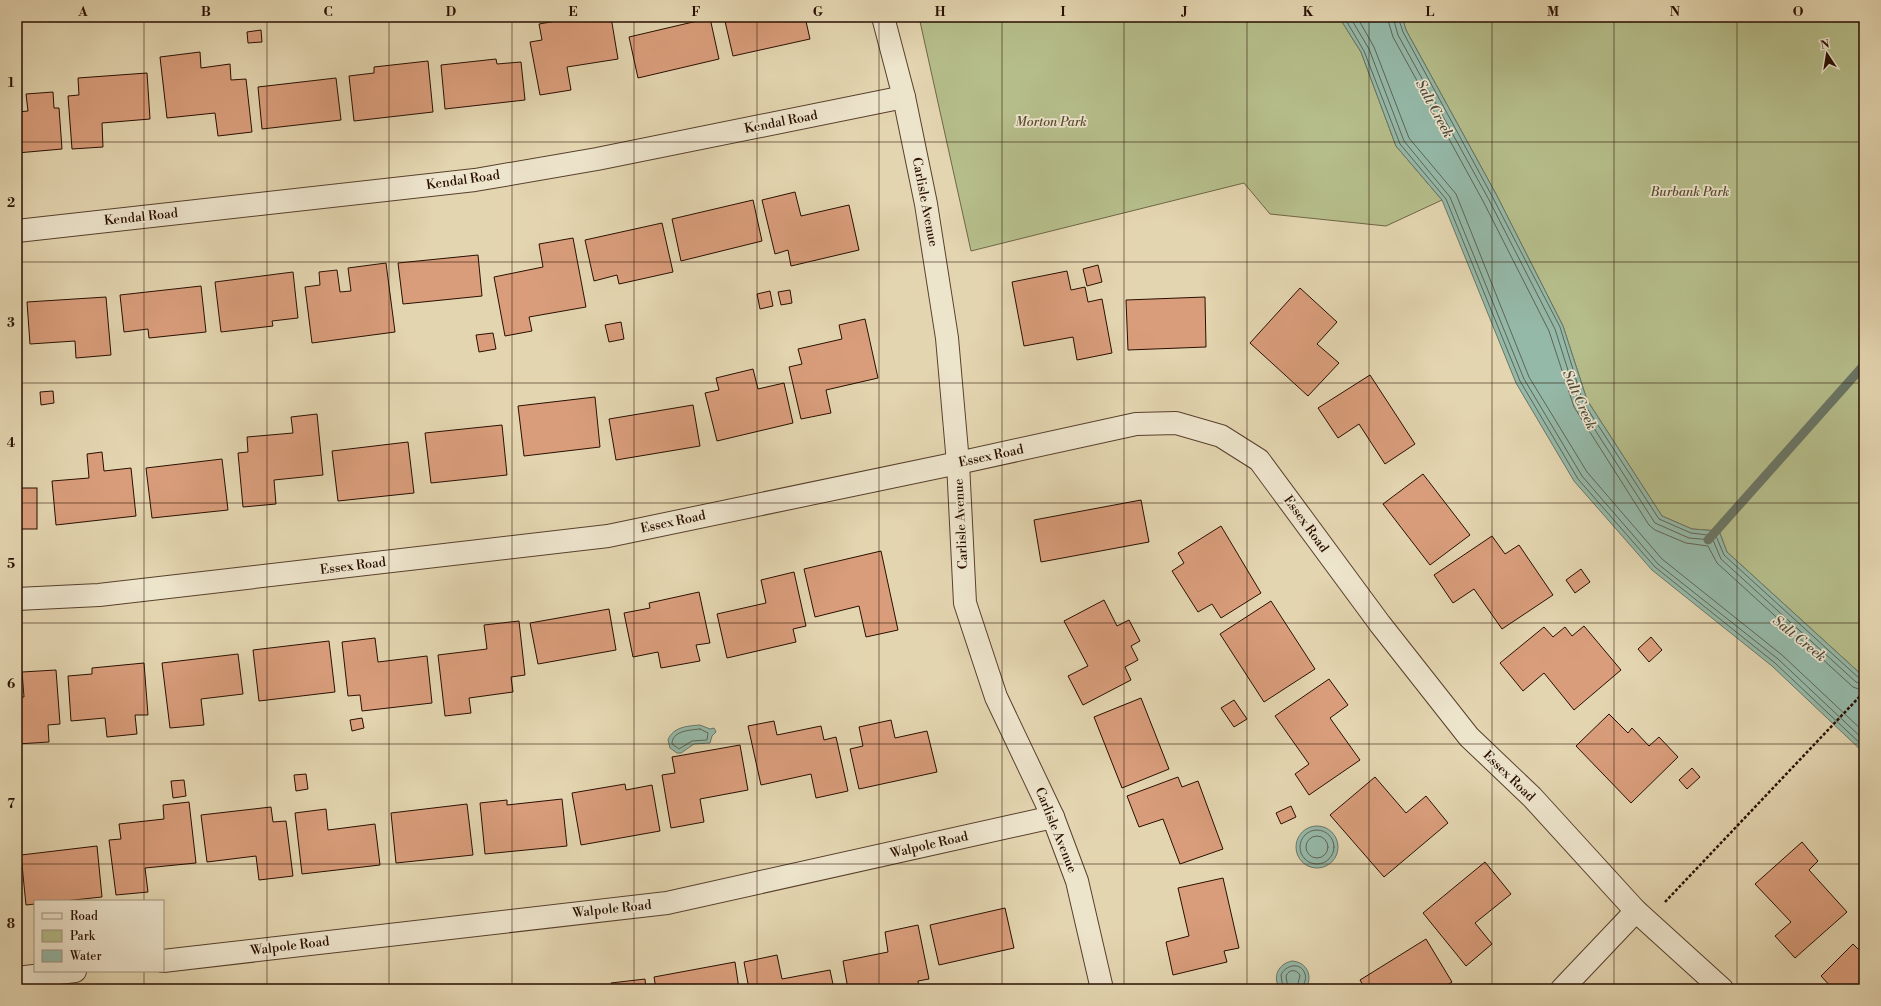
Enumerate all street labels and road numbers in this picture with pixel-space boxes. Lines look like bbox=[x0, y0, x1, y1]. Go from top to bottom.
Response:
street label: Kendal Road bbox=[743, 107, 820, 137]
street label: Carlisle Avenue bbox=[908, 156, 942, 248]
street label: Kendal Road bbox=[425, 167, 502, 193]
street label: Kendal Road bbox=[103, 205, 179, 229]
street label: Essex Road bbox=[957, 441, 1026, 471]
street label: Carlisle Avenue bbox=[951, 478, 971, 570]
street label: Essex Road bbox=[1280, 492, 1332, 556]
street label: Essex Road bbox=[639, 507, 708, 537]
street label: Essex Road bbox=[319, 554, 387, 578]
street label: Essex Road bbox=[1480, 747, 1539, 805]
street label: Carlisle Avenue bbox=[1032, 785, 1081, 875]
street label: Walpole Road bbox=[888, 828, 970, 862]
street label: Walpole Road bbox=[571, 897, 653, 921]
street label: Walpole Road bbox=[249, 933, 331, 959]

